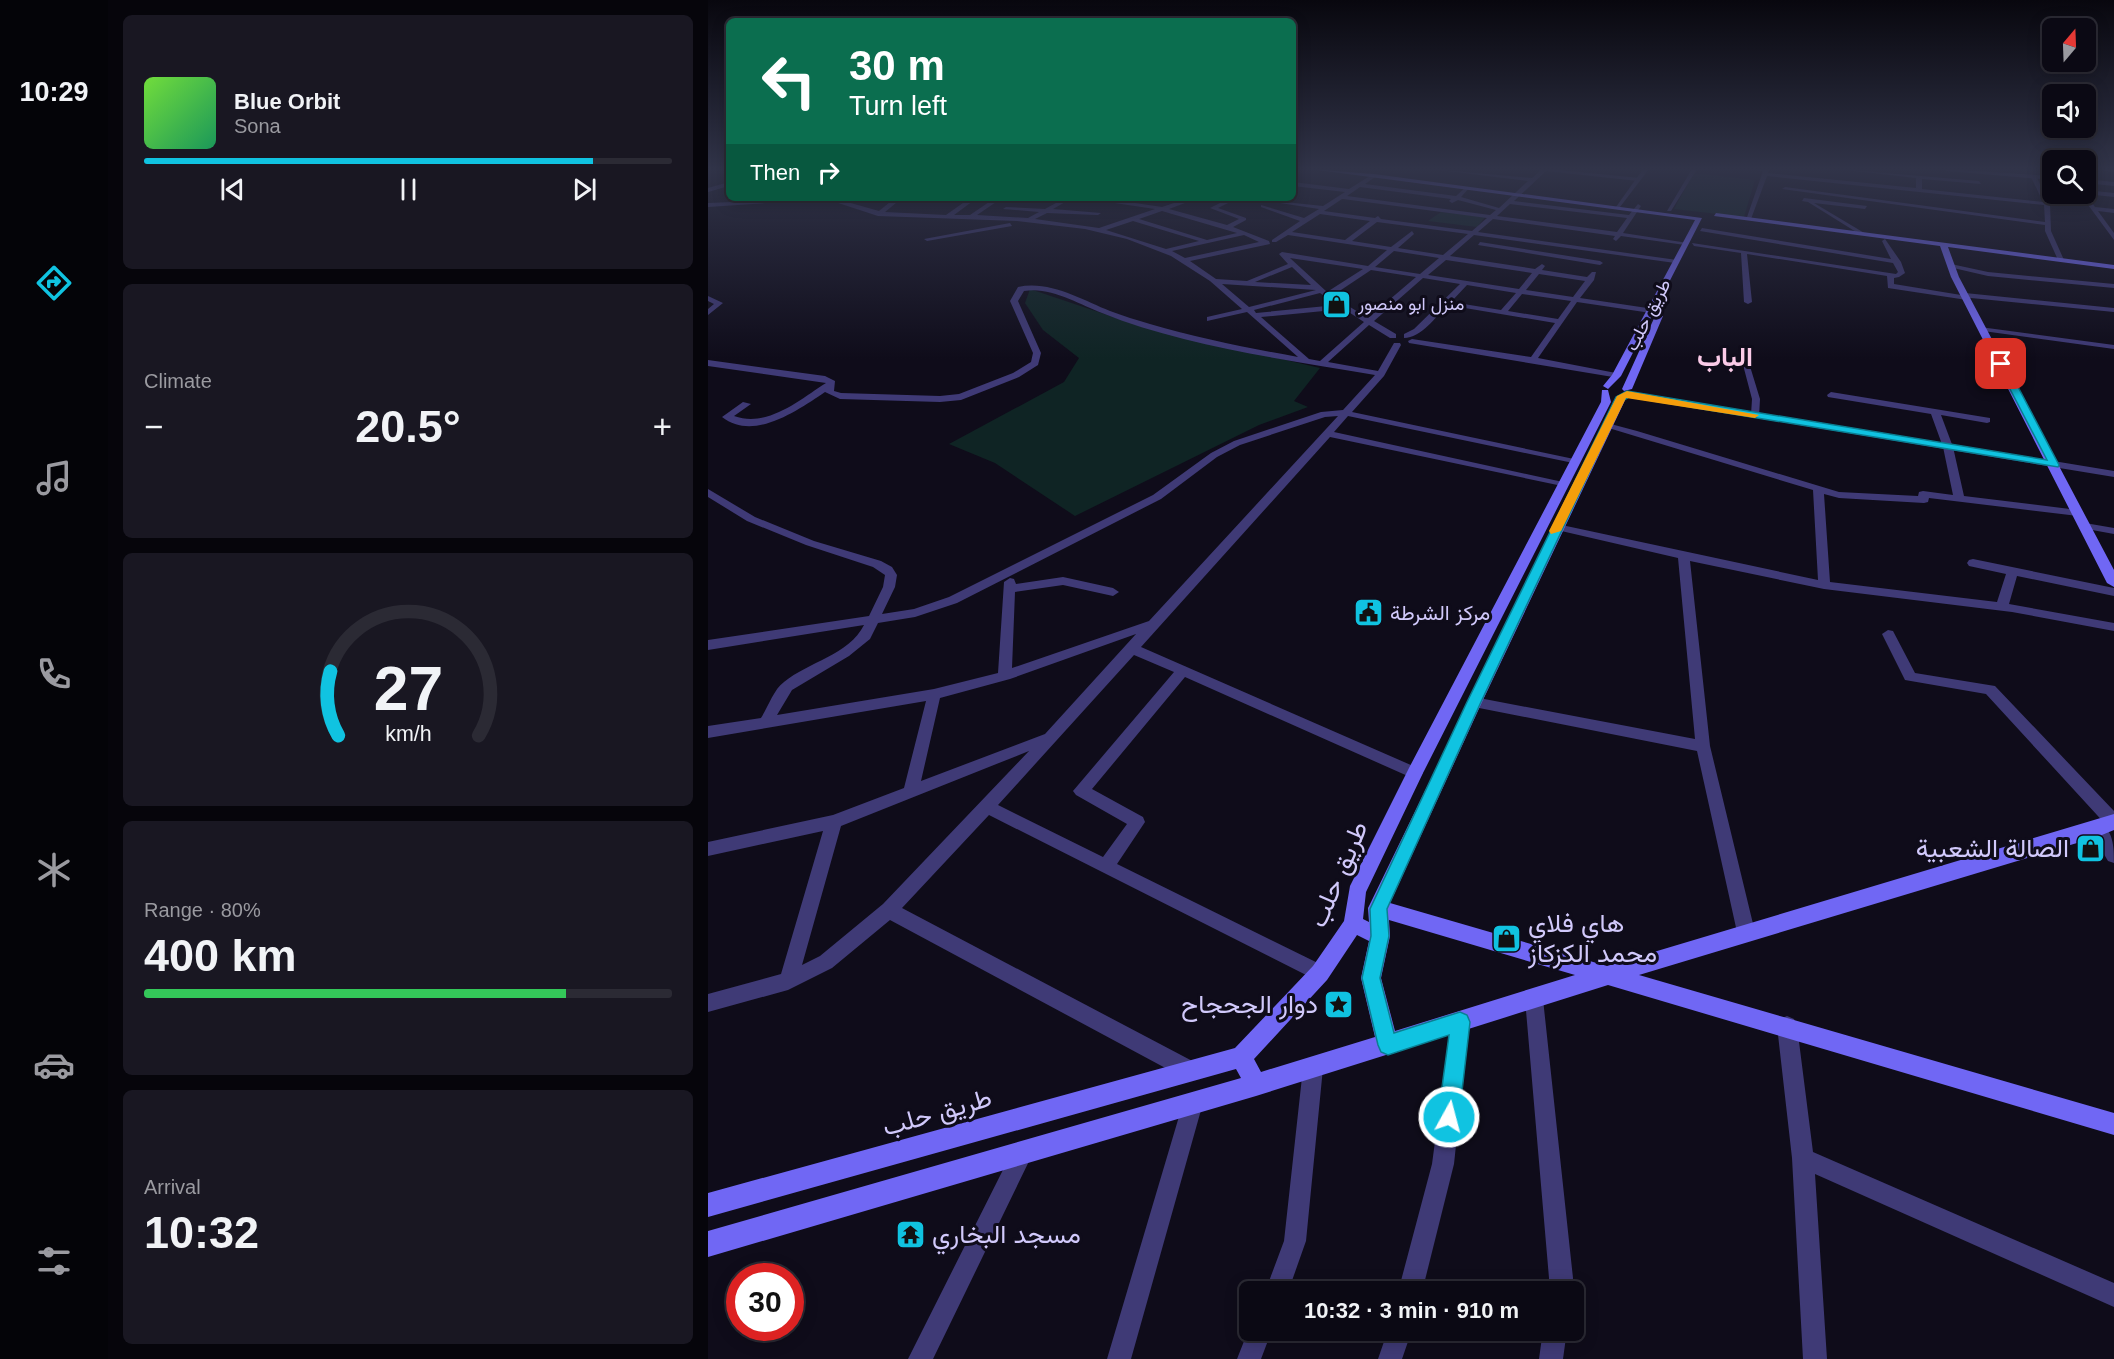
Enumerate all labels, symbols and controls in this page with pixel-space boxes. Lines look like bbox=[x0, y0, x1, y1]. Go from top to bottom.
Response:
north arrow bbox=[2042, 18, 2096, 72]
map controls bbox=[2042, 18, 2096, 204]
icon: left bbox=[750, 42, 828, 120]
text: 30 m bbox=[849, 42, 945, 89]
text: 10:29 bbox=[19, 77, 89, 107]
button: sound bbox=[2042, 84, 2096, 138]
text: Blue Orbit bbox=[234, 89, 340, 114]
text: Turn left bbox=[849, 91, 947, 121]
text: Sona bbox=[234, 115, 281, 137]
button: search bbox=[2042, 150, 2096, 204]
icon: right bbox=[812, 156, 845, 189]
text: Then bbox=[750, 160, 800, 185]
icon: previous bbox=[216, 173, 249, 206]
icon: pause bbox=[392, 173, 425, 206]
icon: next bbox=[568, 173, 601, 206]
icon: directions bbox=[33, 262, 75, 304]
street label: طريق حلب bbox=[1621, 276, 1675, 355]
shop icon: منزل ابو منصور bbox=[1321, 288, 1353, 320]
place label: منزل ابو منصور bbox=[1357, 294, 1464, 315]
pin bbox=[1975, 338, 2026, 389]
district label: الباب bbox=[1697, 342, 1753, 373]
icon: arrive bbox=[1984, 347, 2017, 380]
text: Climate bbox=[144, 370, 212, 392]
text: 20.5° bbox=[355, 401, 461, 452]
text: − bbox=[144, 408, 163, 445]
text: + bbox=[653, 408, 672, 445]
icon: music bbox=[33, 457, 75, 499]
public building icon: مركز الشرطة bbox=[1353, 596, 1385, 628]
place label: مركز الشرطة bbox=[1390, 601, 1490, 626]
icon: phone bbox=[33, 653, 75, 695]
text: 27 bbox=[373, 655, 443, 724]
text: km/h bbox=[385, 723, 431, 747]
street label: طريق حلب bbox=[1302, 816, 1375, 932]
shop icon: الصالة الشعبية bbox=[2074, 832, 2106, 864]
place label: الصالة الشعبية bbox=[1916, 833, 2069, 863]
icon: climate bbox=[33, 849, 75, 891]
text: Range · 80% bbox=[144, 899, 261, 921]
place label: هاي فلاي محمد الكزكاز bbox=[1527, 908, 1657, 969]
shop icon: هاي فلاي محمد الكزكاز bbox=[1491, 922, 1523, 954]
text: 400 km bbox=[144, 930, 297, 981]
place icon: دوار الجحجاح bbox=[1323, 988, 1355, 1020]
place label: دوار الجحجاح bbox=[1181, 989, 1318, 1022]
icon: car bbox=[33, 1044, 75, 1086]
street label: طريق حلب bbox=[879, 1082, 995, 1143]
position arrow bbox=[1417, 1085, 1481, 1149]
text: Arrival bbox=[144, 1176, 201, 1198]
text: 10:32 bbox=[144, 1207, 259, 1258]
temple icon: مسجد البخاري bbox=[895, 1218, 927, 1250]
place label: مسجد البخاري bbox=[932, 1219, 1081, 1255]
icon: filters bbox=[33, 1240, 75, 1282]
speed limit sign: 30 bbox=[726, 1263, 804, 1341]
text: 10:32 · 3 min · 910 m bbox=[1304, 1298, 1519, 1323]

